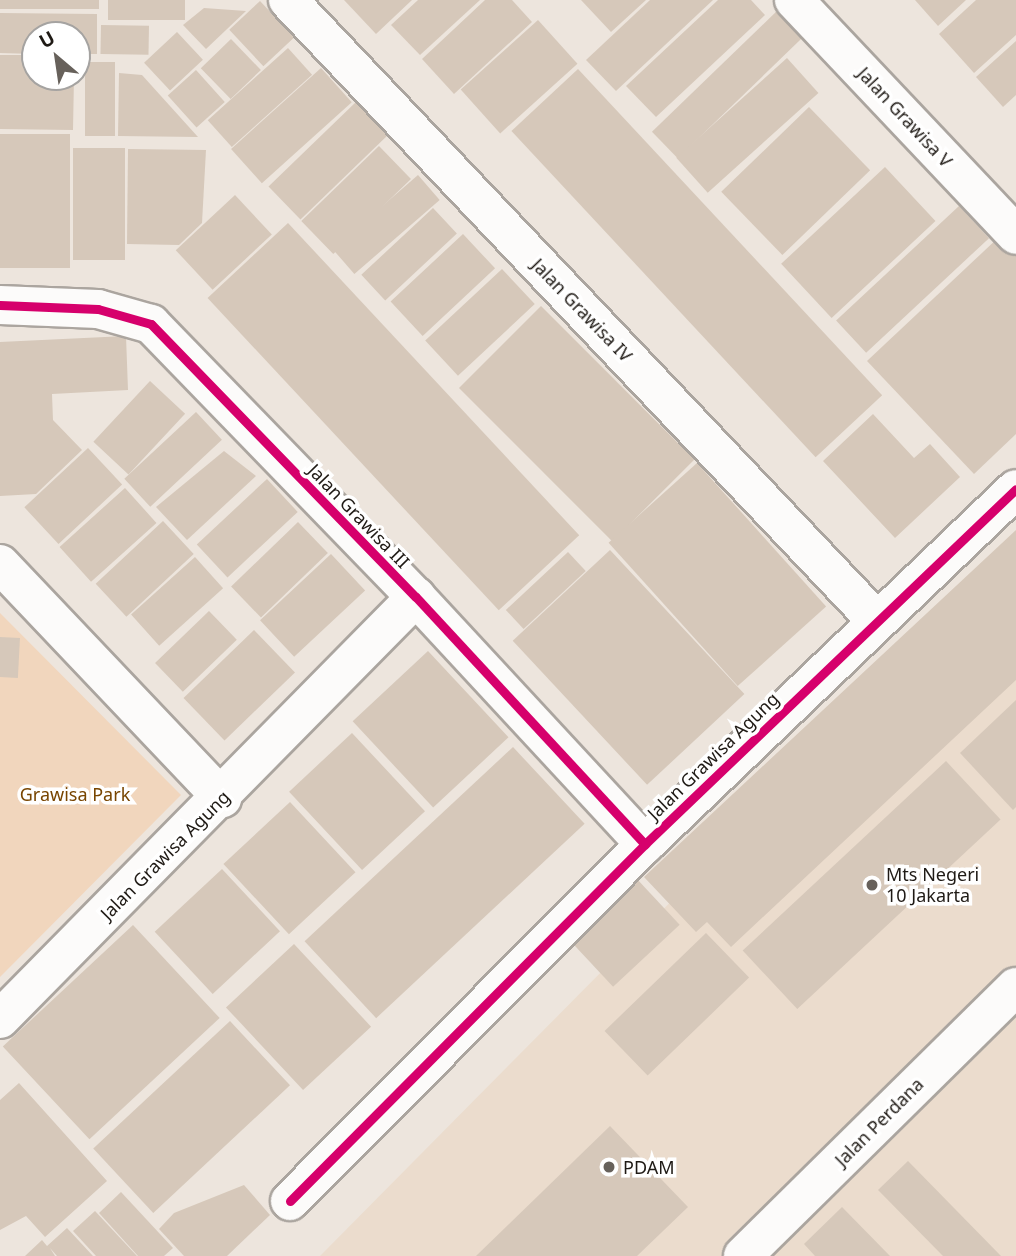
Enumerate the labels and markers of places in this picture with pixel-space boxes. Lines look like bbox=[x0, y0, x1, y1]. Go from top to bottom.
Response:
place label: Mts Negeri 10 Jakarta bbox=[886, 864, 979, 906]
marker: Mts Negeri 10 Jakarta bbox=[864, 877, 880, 893]
place label: PDAM bbox=[623, 1156, 674, 1178]
marker: PDAM bbox=[601, 1159, 617, 1175]

